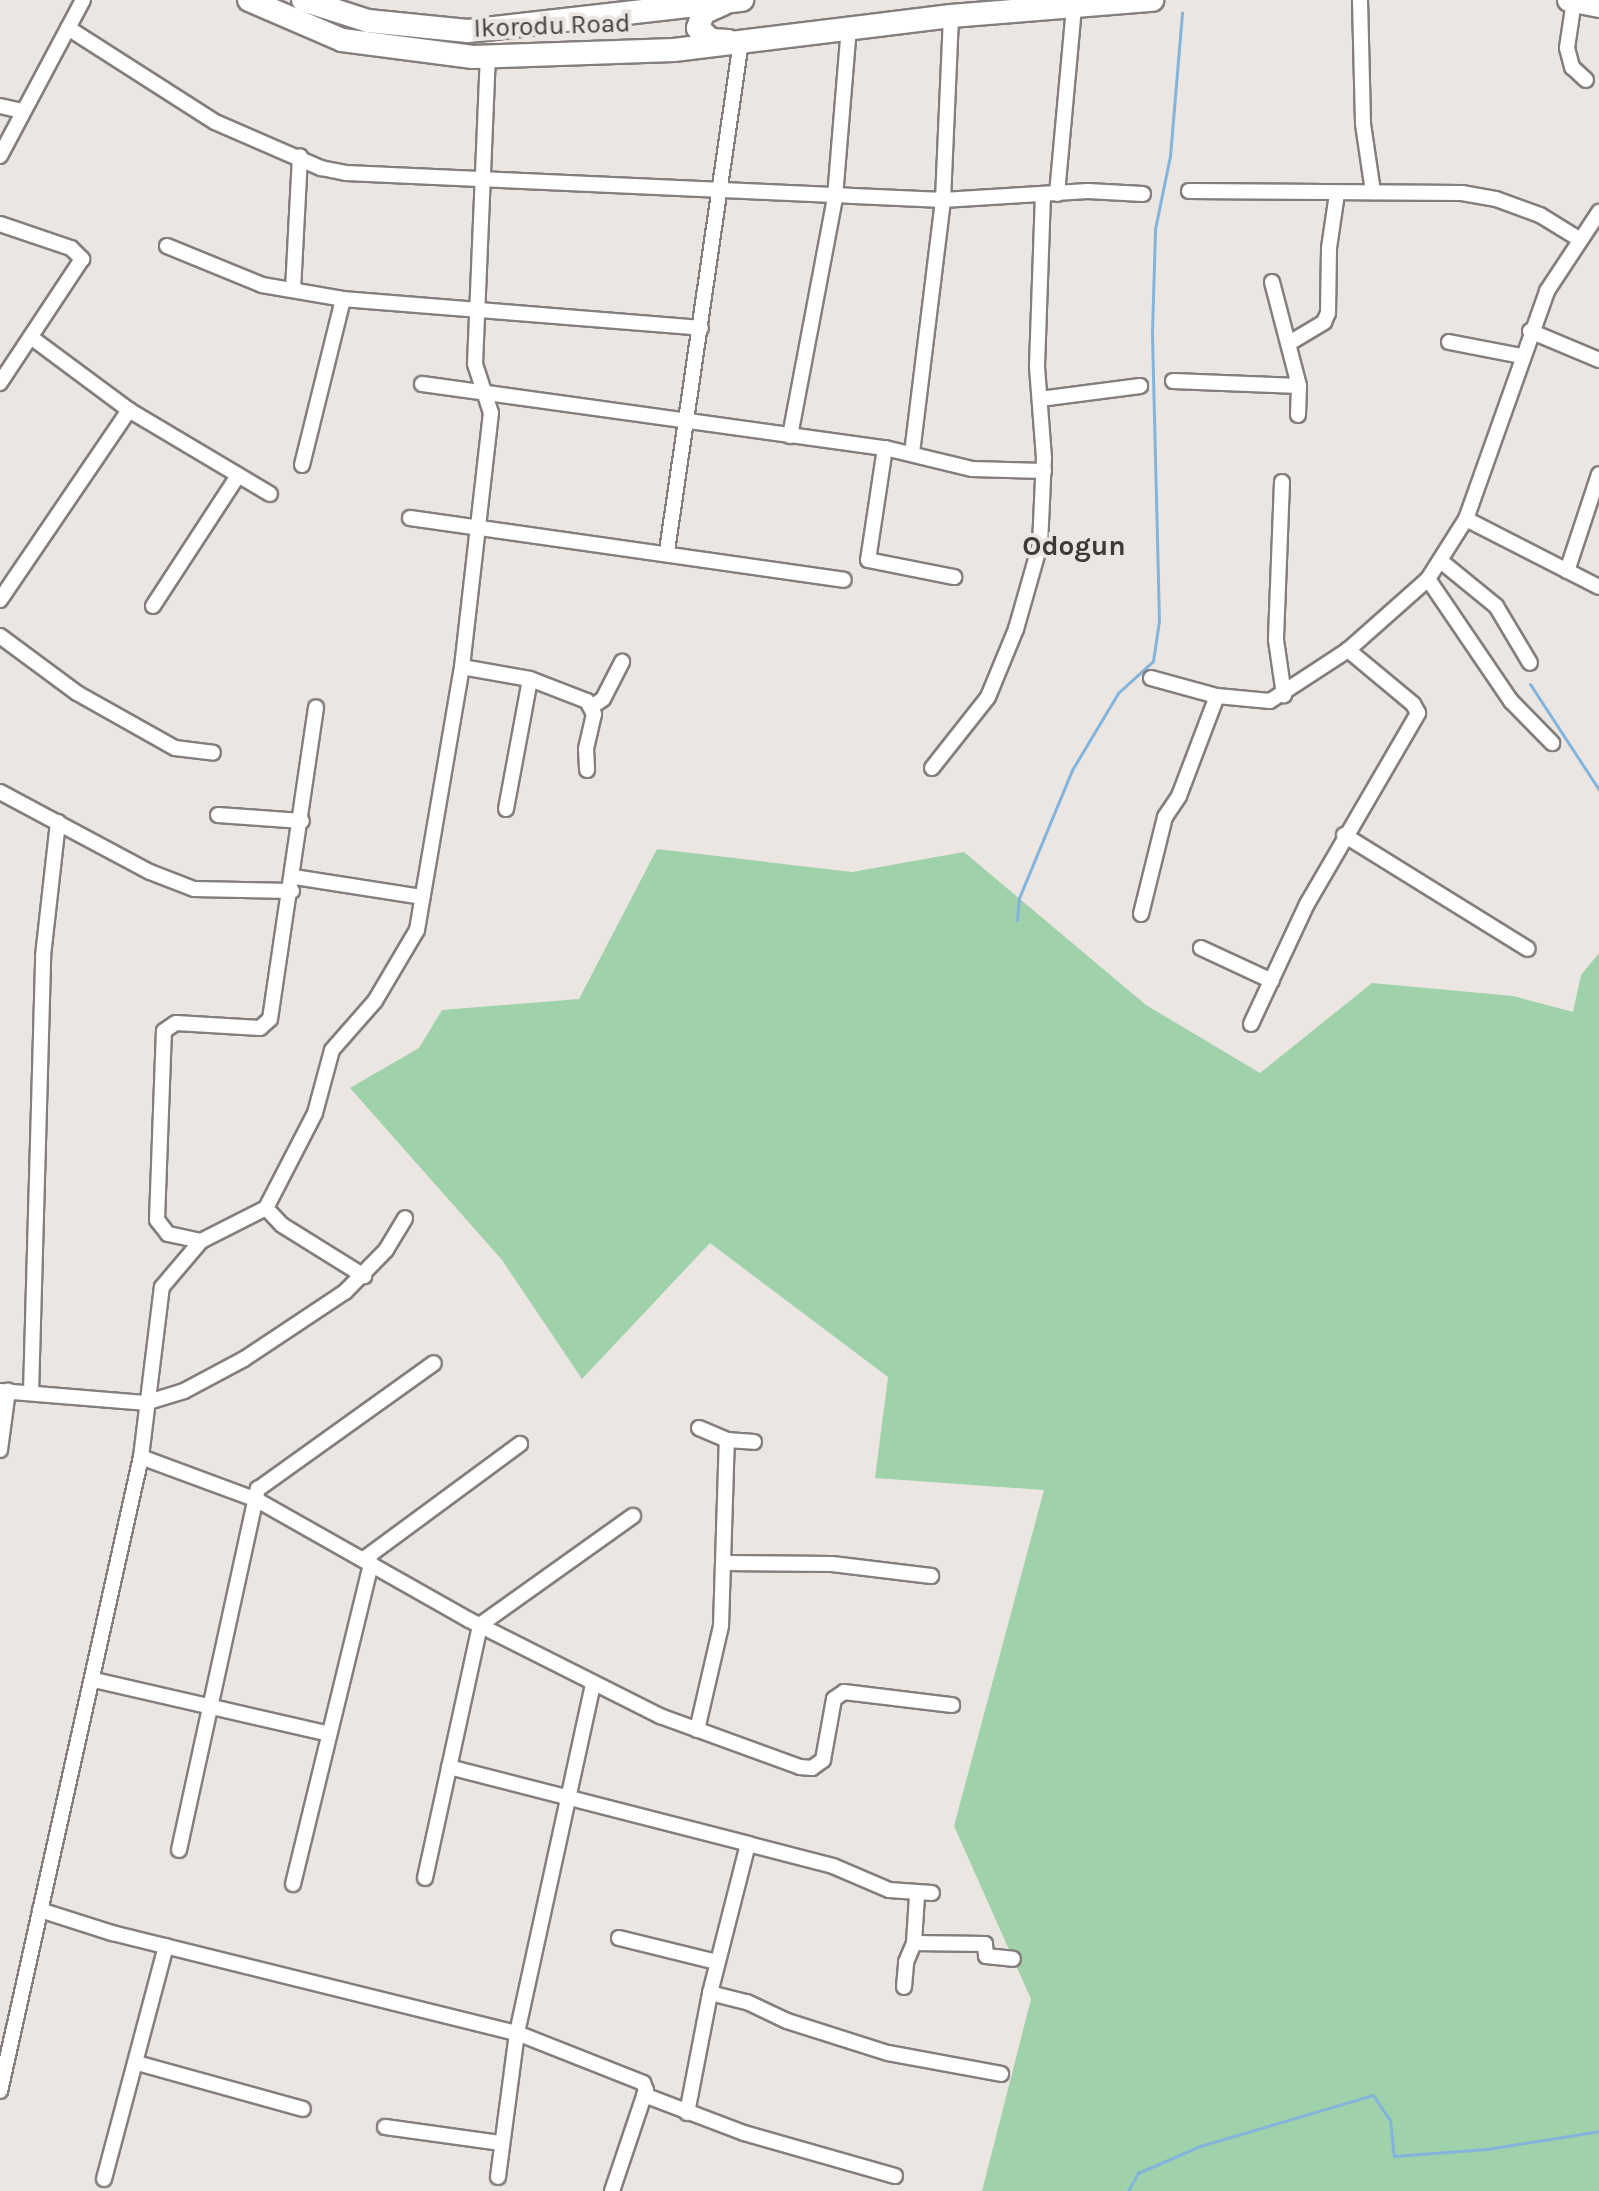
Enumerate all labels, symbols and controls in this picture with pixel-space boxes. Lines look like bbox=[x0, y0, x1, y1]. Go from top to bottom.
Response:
street label: Ikorodu Road bbox=[473, 8, 631, 44]
district label: Odogun bbox=[1022, 529, 1126, 563]

